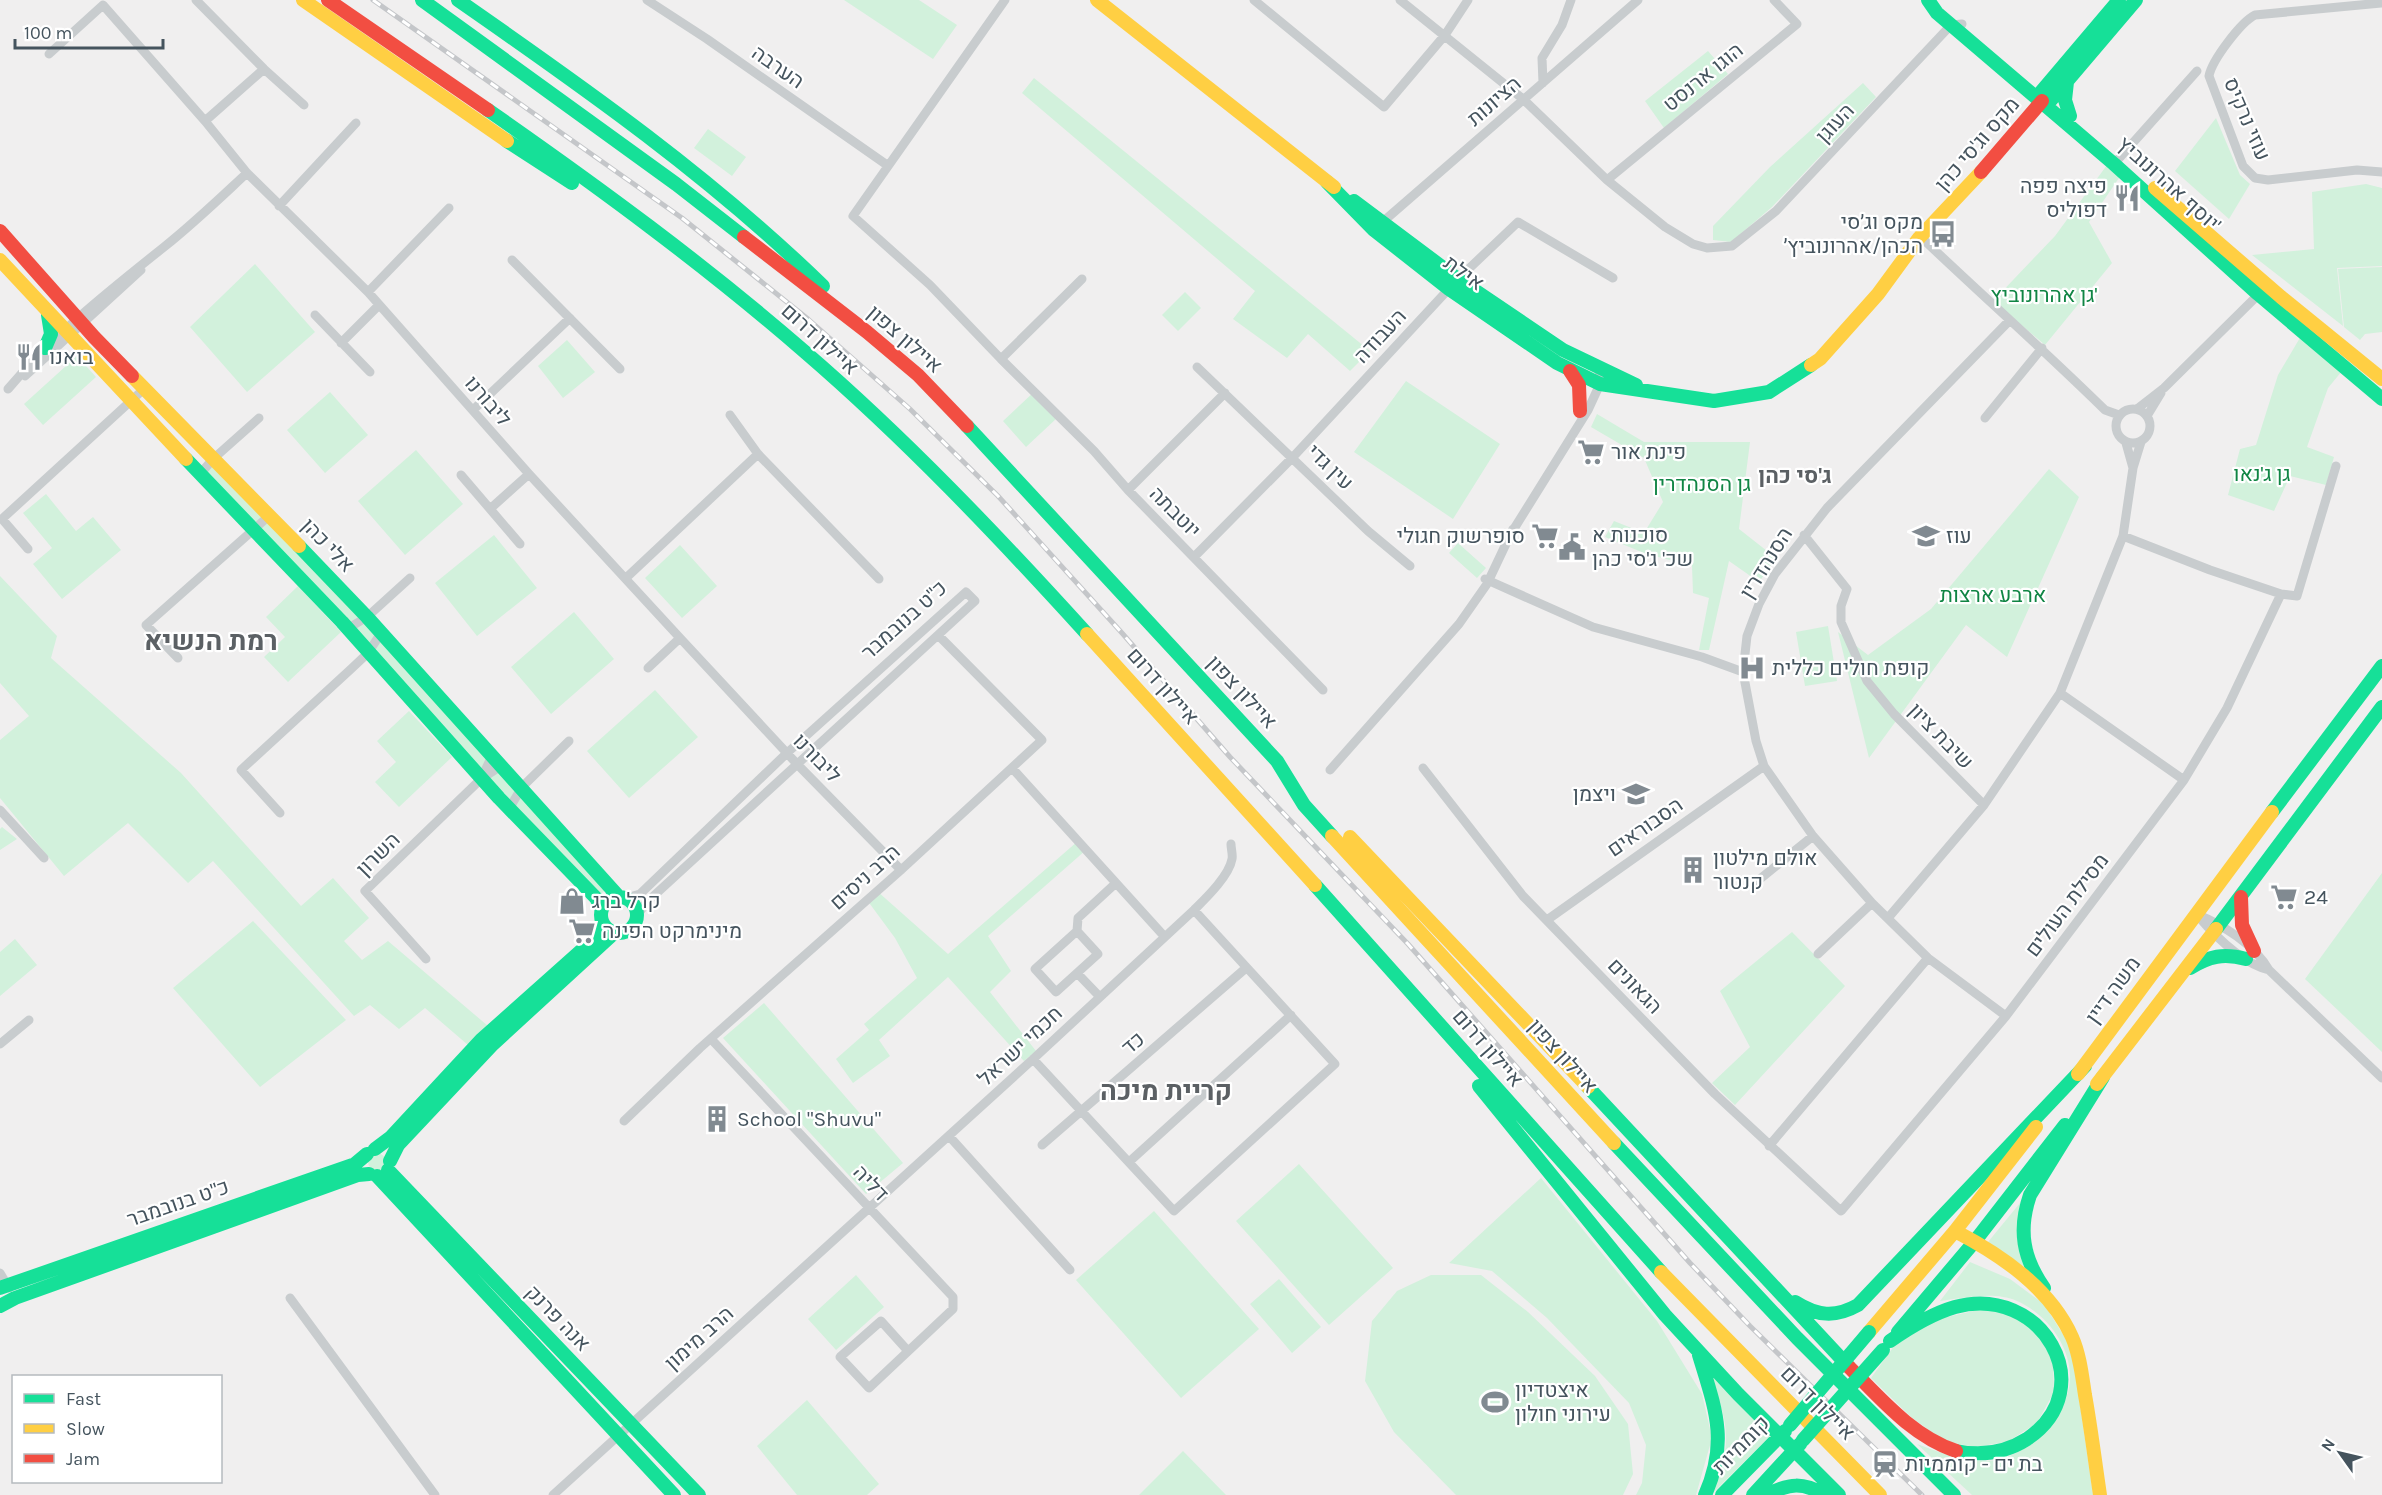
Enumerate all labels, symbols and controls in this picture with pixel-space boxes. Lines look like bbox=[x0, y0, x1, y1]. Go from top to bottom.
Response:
scale bar bbox=[15, 12, 164, 50]
text: 100 m bbox=[24, 22, 72, 44]
street label: הוגו ארנסט bbox=[1658, 38, 1748, 116]
street label: הערבה bbox=[747, 40, 809, 94]
street label: הציונות bbox=[1462, 71, 1526, 131]
street label: עוזי נרקיס bbox=[2219, 74, 2275, 164]
street label: מקס וג'סי כהן bbox=[1930, 92, 2024, 196]
street label: העוגן bbox=[1811, 98, 1859, 148]
street label: יוסף אהרונוביץ' bbox=[2112, 131, 2226, 237]
place label: פיצה פפה דפוליס bbox=[2020, 174, 2107, 222]
restaurant icon: פיצה פפה דפוליס bbox=[2112, 183, 2142, 213]
place label: מקס וג׳סי הכהן/אהרונוביץ׳ bbox=[1784, 210, 1923, 258]
bus stop icon: מקס וג׳סי הכהן/אהרונוביץ׳ bbox=[1928, 219, 1958, 249]
street label: אילת bbox=[1439, 250, 1489, 296]
park label: גן אהרונוביץ' bbox=[1991, 283, 2098, 307]
street label: איילון דרום bbox=[777, 298, 863, 380]
street label: איילון צפון bbox=[863, 300, 947, 378]
street label: העבודה bbox=[1349, 304, 1411, 368]
restaurant icon: בואנו bbox=[14, 342, 44, 372]
place label: בואנו bbox=[49, 345, 94, 369]
street label: ליבורנו bbox=[460, 371, 516, 431]
supermarket icon: פינת אור bbox=[1576, 437, 1606, 467]
street label: עין גדי bbox=[1302, 439, 1358, 495]
place label: פינת אור bbox=[1611, 440, 1686, 464]
park label: גן ג'נאו bbox=[2233, 462, 2291, 486]
district label: ג'סי כהן bbox=[1758, 463, 1832, 489]
park label: גן הסנהדרין bbox=[1653, 472, 1751, 496]
street label: יוטבתה bbox=[1145, 482, 1205, 542]
street label: אלי כהן bbox=[297, 513, 359, 577]
supermarket icon: סופרשוק חגולי bbox=[1530, 521, 1560, 551]
school or university icon: עוז bbox=[1911, 521, 1941, 551]
place label: סוכנות א שכ' ג'סי כהן bbox=[1592, 523, 1693, 571]
street label: הסנהדרין bbox=[1735, 523, 1797, 603]
place label: סופרשוק חגולי bbox=[1397, 524, 1525, 548]
place label: עוז bbox=[1946, 524, 1972, 548]
public building icon: סוכנות א שכ' ג'סי כהן bbox=[1557, 532, 1587, 562]
street label: כ"ט בנובמבר bbox=[856, 576, 952, 664]
park label: ארבע ארצות bbox=[1940, 583, 2046, 607]
district label: רמת הנשיא bbox=[144, 625, 278, 657]
street label: איילון דרום bbox=[1122, 643, 1204, 729]
street label: איילון צפון bbox=[1202, 651, 1282, 733]
hospital icon: קופת חולים כללית bbox=[1737, 653, 1767, 683]
place label: קופת חולים כללית bbox=[1772, 656, 1929, 680]
street label: שיבת ציון bbox=[1904, 698, 1978, 774]
street label: ליבורנו bbox=[788, 729, 846, 788]
school or university icon: ויצמן bbox=[1621, 779, 1651, 809]
place label: ויצמן bbox=[1573, 782, 1616, 806]
street label: הסבוראים bbox=[1603, 792, 1687, 862]
street label: השרון bbox=[351, 827, 405, 881]
street label: הרב ניסים bbox=[825, 839, 905, 915]
place label: אולם מילטון קנטור bbox=[1713, 846, 1817, 894]
street label: מסילת העולים bbox=[2020, 849, 2114, 961]
building icon: אולם מילטון קנטור bbox=[1678, 855, 1708, 885]
supermarket icon: 24 bbox=[2269, 882, 2299, 912]
place label: 24 bbox=[2304, 885, 2328, 909]
shop icon: קרל ברג bbox=[557, 886, 587, 916]
place label: קרל ברג bbox=[592, 889, 661, 913]
supermarket icon: מינימרקט הפינה bbox=[567, 916, 597, 946]
place label: מינימרקט הפינה bbox=[602, 919, 742, 943]
street label: משה דיין bbox=[2081, 952, 2145, 1028]
street label: הגאונים bbox=[1603, 953, 1667, 1019]
street label: חכמי ישראל bbox=[973, 1001, 1067, 1091]
street label: איילון דרום bbox=[1448, 1004, 1528, 1092]
street label: איילון צפון bbox=[1524, 1014, 1602, 1098]
street label: כד bbox=[1117, 1027, 1149, 1059]
district label: קריית מיכה bbox=[1100, 1075, 1232, 1107]
building icon: School "Shuvu" bbox=[702, 1104, 732, 1134]
place label: School "Shuvu" bbox=[737, 1107, 881, 1131]
street label: דליה bbox=[848, 1160, 894, 1206]
street label: כ"ט בנובמבר bbox=[124, 1174, 232, 1232]
street label: אנה פרנק bbox=[521, 1280, 595, 1356]
street label: הרב מימון bbox=[660, 1301, 738, 1375]
street label: איילון דרום bbox=[1776, 1361, 1860, 1445]
legend bbox=[12, 1375, 222, 1483]
place label: איצטדיון עירוני חולון bbox=[1515, 1378, 1611, 1426]
sports icon: איצטדיון עירוני חולון bbox=[1480, 1387, 1510, 1417]
text: Fast bbox=[66, 1388, 101, 1410]
street label: קוממיות bbox=[1708, 1411, 1774, 1479]
text: Slow bbox=[66, 1418, 105, 1440]
north arrow bbox=[2310, 1423, 2370, 1483]
text: N bbox=[2317, 1435, 2339, 1455]
text: Jam bbox=[66, 1448, 100, 1470]
station icon: בת ים - קוממיות bbox=[1870, 1449, 1900, 1479]
place label: בת ים - קוממיות bbox=[1905, 1452, 2043, 1476]

